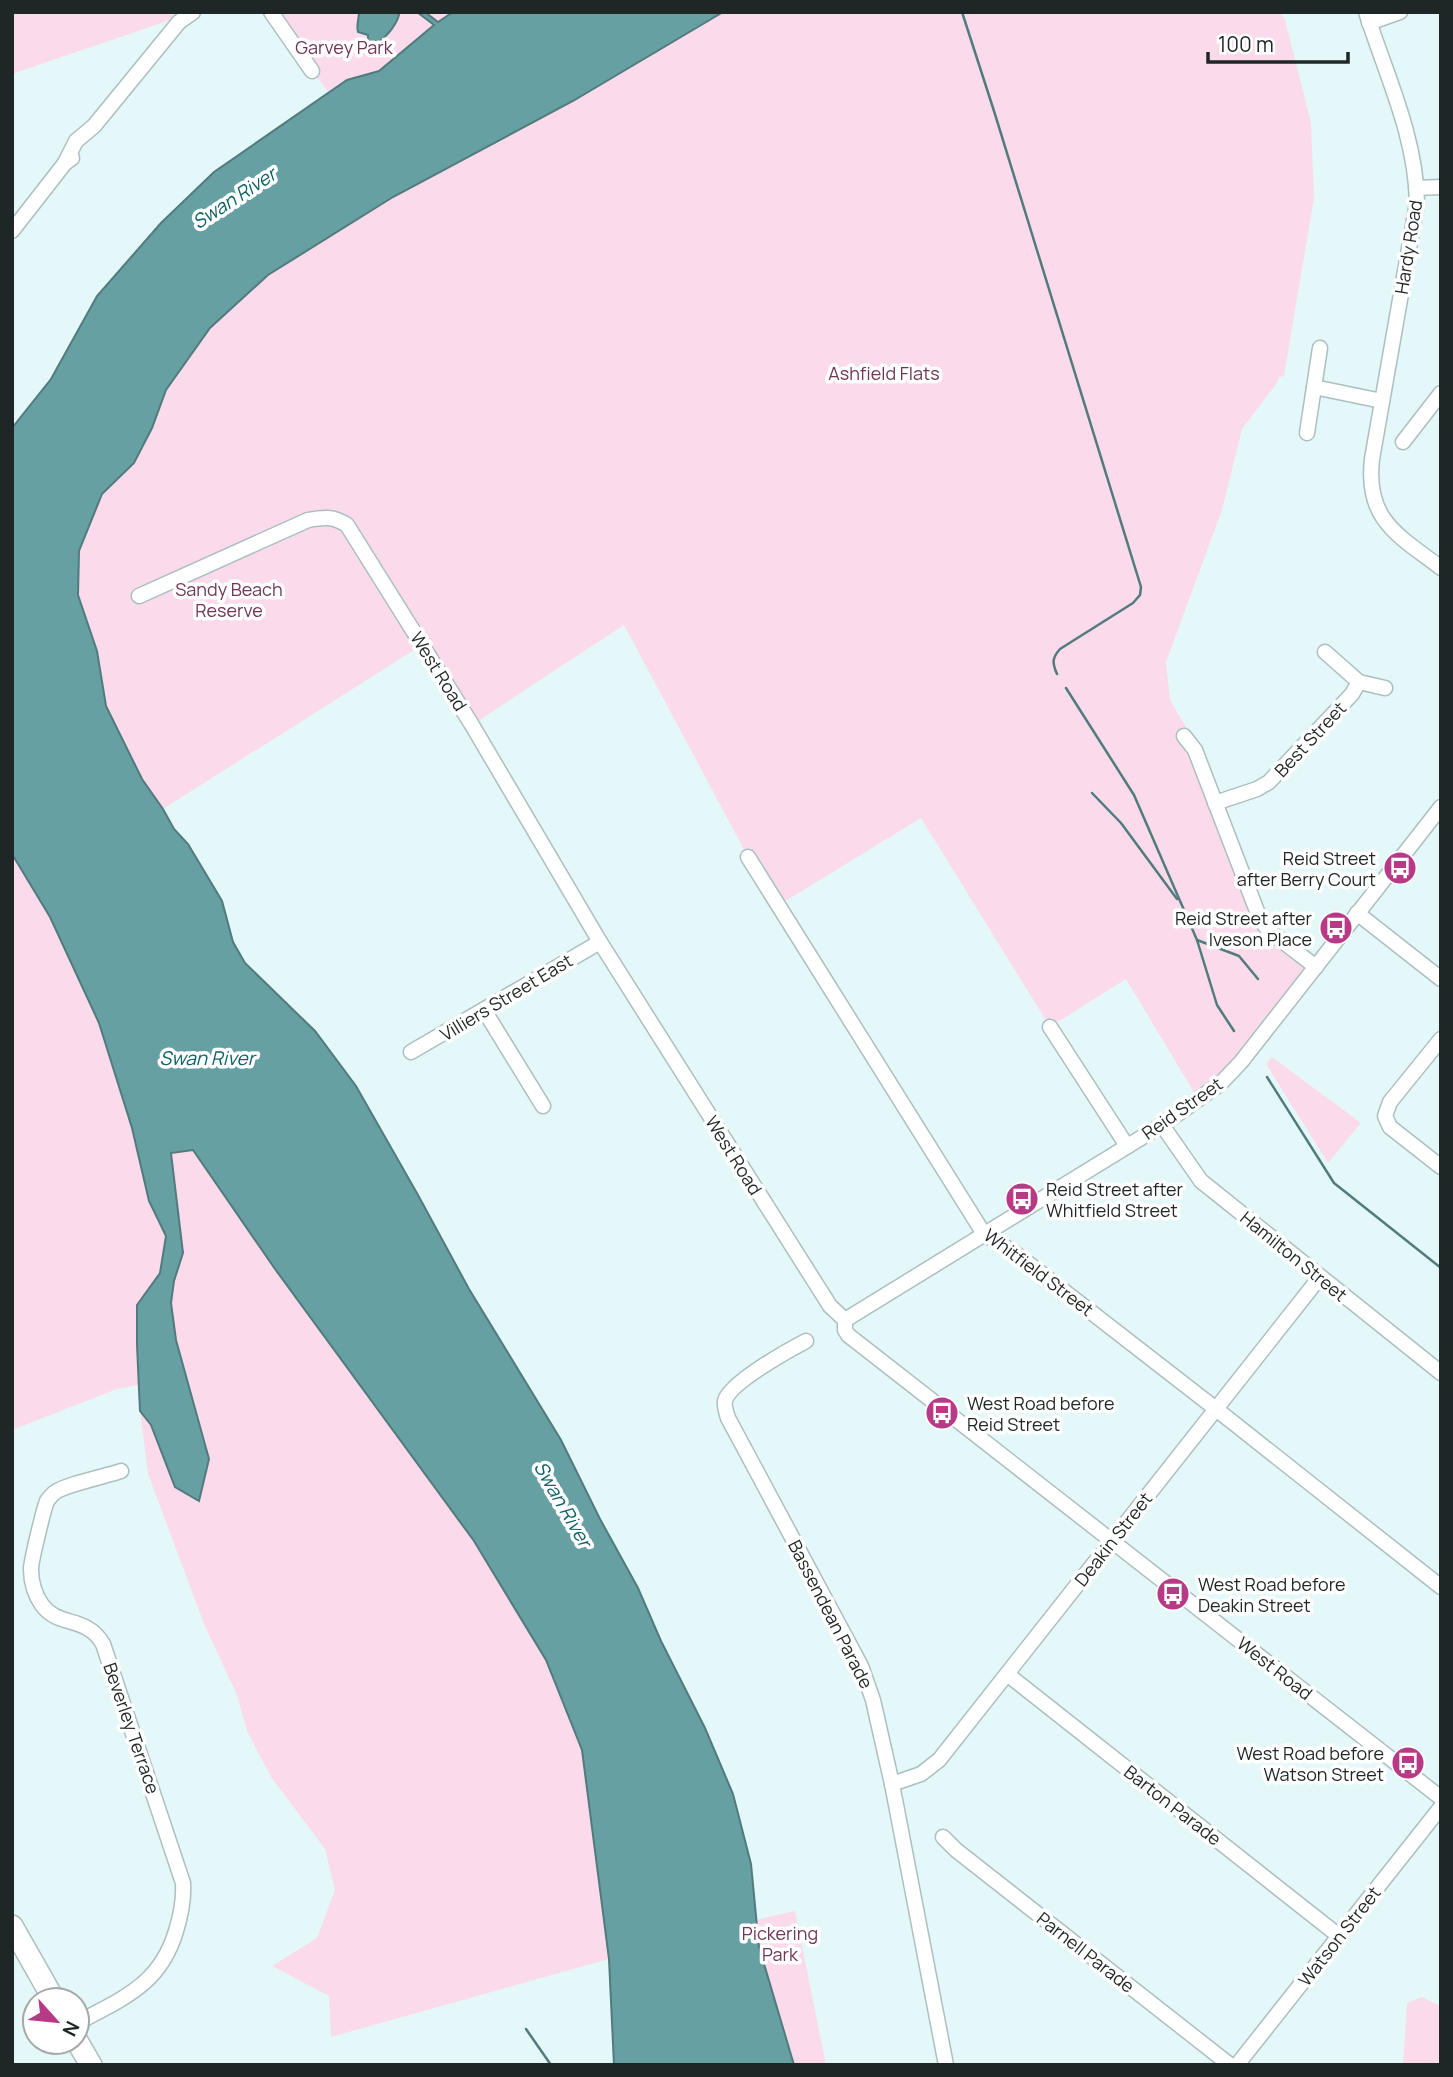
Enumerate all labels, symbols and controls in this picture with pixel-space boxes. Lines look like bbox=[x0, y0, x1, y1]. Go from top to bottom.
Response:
scale bar bbox=[1208, 21, 1348, 65]
text: 100 m bbox=[1218, 30, 1274, 58]
park label: Garvey Park bbox=[295, 35, 394, 59]
water label: Swan River bbox=[187, 160, 283, 235]
street label: Hardy Road bbox=[1389, 198, 1427, 296]
park label: Ashfield Flats bbox=[828, 361, 940, 385]
park label: Sandy Beach Reserve bbox=[175, 577, 283, 622]
street label: West Road bbox=[405, 627, 473, 715]
street label: Best Street bbox=[1269, 696, 1351, 782]
place label: Reid Street after Berry Court bbox=[1237, 846, 1376, 891]
bus stop icon: Reid Street after Berry Court bbox=[1381, 849, 1419, 887]
place label: Reid Street after Iveson Place bbox=[1175, 906, 1313, 951]
bus stop icon: Reid Street after Iveson Place bbox=[1317, 909, 1355, 947]
street label: Villiers Street East bbox=[435, 948, 577, 1046]
water label: Swan River bbox=[159, 1045, 257, 1071]
street label: Reid Street bbox=[1137, 1071, 1227, 1145]
street label: West Road bbox=[700, 1111, 768, 1199]
place label: Reid Street after Whitfield Street bbox=[1046, 1177, 1184, 1222]
bus stop icon: Reid Street after Whitfield Street bbox=[1003, 1180, 1041, 1218]
street label: Hamilton Street bbox=[1236, 1206, 1352, 1306]
street label: Whitfield Street bbox=[979, 1223, 1099, 1321]
place label: West Road before Reid Street bbox=[967, 1391, 1114, 1436]
bus stop icon: West Road before Reid Street bbox=[923, 1394, 961, 1432]
water label: Swan River bbox=[528, 1456, 599, 1554]
street label: Deakin Street bbox=[1069, 1487, 1157, 1591]
street label: Bassendean Parade bbox=[783, 1536, 879, 1692]
place label: West Road before Deakin Street bbox=[1198, 1572, 1345, 1617]
bus stop icon: West Road before Deakin Street bbox=[1154, 1575, 1192, 1613]
street label: West Road bbox=[1232, 1631, 1318, 1705]
street label: Beverley Terrace bbox=[98, 1659, 166, 1797]
place label: West Road before Watson Street bbox=[1237, 1741, 1384, 1786]
bus stop icon: West Road before Watson Street bbox=[1389, 1744, 1427, 1782]
street label: Barton Parade bbox=[1119, 1760, 1227, 1850]
street label: Watson Street bbox=[1292, 1881, 1386, 1991]
street label: Parnell Parade bbox=[1032, 1906, 1140, 1998]
park label: Pickering Park bbox=[742, 1921, 818, 1966]
north arrow bbox=[21, 1986, 91, 2056]
text: N bbox=[56, 2017, 86, 2041]

